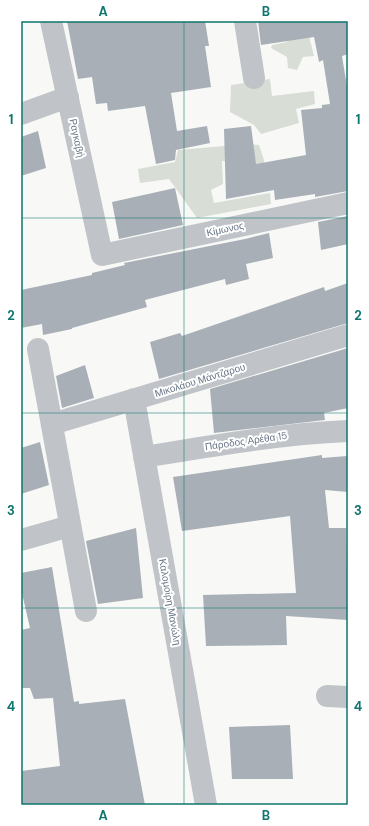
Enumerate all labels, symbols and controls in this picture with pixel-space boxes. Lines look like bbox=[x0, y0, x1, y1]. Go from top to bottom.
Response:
text: A bbox=[98, 3, 108, 20]
text: B bbox=[262, 3, 270, 20]
text: 1 bbox=[9, 111, 13, 128]
text: 1 bbox=[356, 111, 360, 128]
street label: Ραγκαβή bbox=[67, 117, 87, 159]
street label: Κίμωνος bbox=[205, 219, 245, 239]
text: 2 bbox=[7, 307, 15, 324]
text: 2 bbox=[354, 307, 362, 324]
street label: Μικολάου Μάντζαρου bbox=[153, 360, 247, 400]
street label: Πάροδος Αρέθα 15 bbox=[204, 429, 288, 453]
text: 3 bbox=[7, 502, 15, 519]
text: 3 bbox=[354, 502, 362, 519]
street label: Καλομοίρη Μανώλη bbox=[156, 558, 184, 646]
text: 4 bbox=[7, 698, 15, 715]
text: 4 bbox=[354, 698, 362, 715]
text: A bbox=[98, 807, 108, 824]
text: B bbox=[262, 807, 270, 824]

